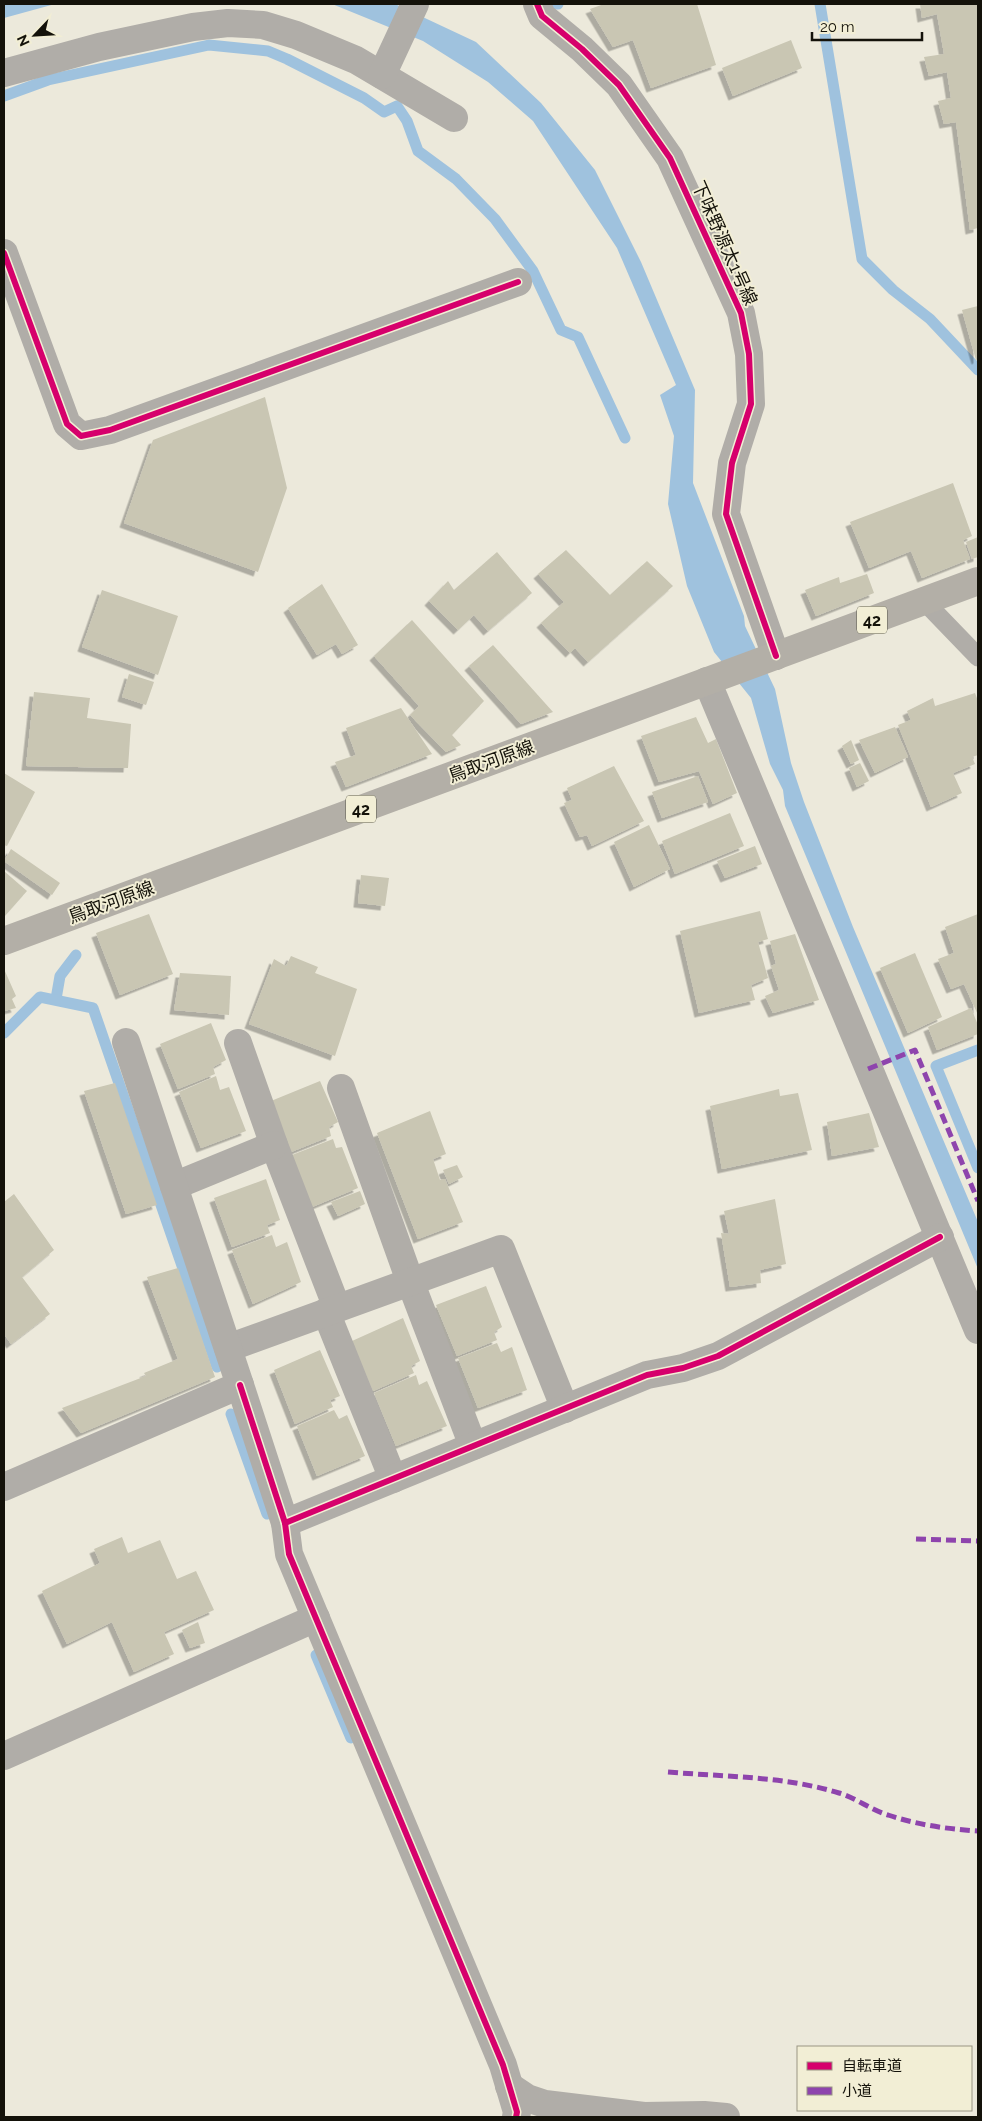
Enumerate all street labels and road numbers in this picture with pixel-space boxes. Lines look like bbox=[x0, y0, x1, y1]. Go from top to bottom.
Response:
street label: 下味野源太1号線 bbox=[688, 178, 762, 308]
road number: 42 bbox=[857, 606, 887, 634]
street label: 鳥取河原線 bbox=[445, 736, 537, 786]
road number: 42 bbox=[346, 796, 376, 822]
street label: 鳥取河原線 bbox=[65, 877, 157, 927]

